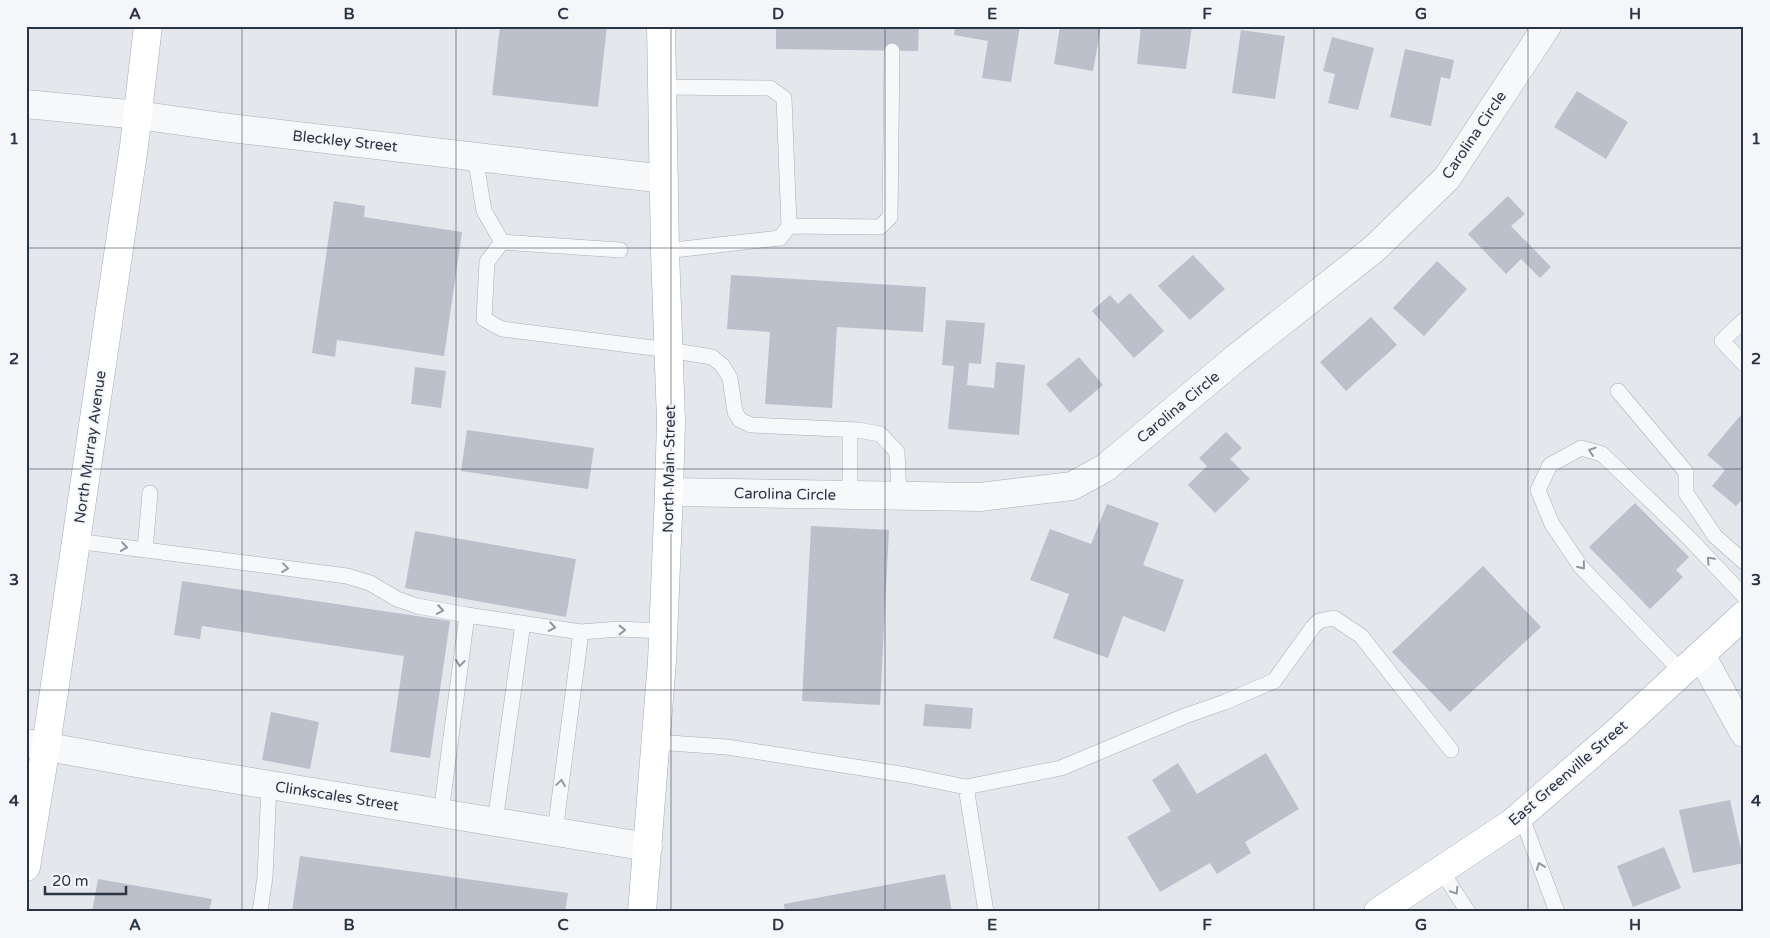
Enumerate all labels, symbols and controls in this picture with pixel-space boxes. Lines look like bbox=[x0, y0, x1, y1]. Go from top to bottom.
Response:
text: A bbox=[129, 4, 141, 24]
text: B bbox=[343, 4, 355, 24]
text: C bbox=[557, 4, 569, 24]
text: D bbox=[772, 4, 784, 24]
text: E bbox=[987, 4, 997, 24]
text: F bbox=[1202, 4, 1212, 24]
text: G bbox=[1415, 4, 1427, 24]
text: H bbox=[1629, 4, 1641, 24]
street label: Carolina Circle bbox=[1438, 88, 1510, 182]
street label: Bleckley Street bbox=[292, 127, 399, 156]
text: 1 bbox=[9, 129, 19, 149]
text: 1 bbox=[1751, 129, 1761, 149]
text: 2 bbox=[9, 349, 19, 369]
text: 2 bbox=[1751, 349, 1761, 369]
street label: Carolina Circle bbox=[1133, 367, 1223, 447]
street label: North Murray Avenue bbox=[70, 369, 110, 525]
street label: North Main Street bbox=[659, 405, 679, 533]
one-way arrow bbox=[1588, 447, 1596, 457]
street label: Carolina Circle bbox=[734, 484, 836, 504]
one-way arrow bbox=[120, 542, 128, 552]
one-way arrow bbox=[1707, 557, 1716, 566]
one-way arrow bbox=[1576, 560, 1584, 569]
one-way arrow bbox=[282, 562, 290, 573]
text: 3 bbox=[9, 570, 19, 590]
text: 3 bbox=[1751, 570, 1761, 590]
one-way arrow bbox=[436, 604, 445, 614]
one-way arrow bbox=[548, 622, 556, 632]
one-way arrow bbox=[618, 625, 626, 635]
one-way arrow bbox=[455, 659, 466, 667]
street label: East Greenville Street bbox=[1505, 716, 1631, 830]
street label: Clinkscales Street bbox=[274, 777, 400, 815]
one-way arrow bbox=[555, 779, 566, 787]
text: 4 bbox=[9, 791, 19, 811]
text: 4 bbox=[1751, 791, 1761, 811]
one-way arrow bbox=[1536, 862, 1546, 871]
scale bar bbox=[45, 863, 126, 895]
text: 20 m bbox=[52, 872, 89, 890]
one-way arrow bbox=[1449, 885, 1458, 895]
text: A bbox=[129, 915, 141, 935]
text: B bbox=[343, 915, 355, 935]
text: C bbox=[557, 915, 569, 935]
text: D bbox=[772, 915, 784, 935]
text: E bbox=[987, 915, 997, 935]
text: F bbox=[1202, 915, 1212, 935]
text: G bbox=[1415, 915, 1427, 935]
text: H bbox=[1629, 915, 1641, 935]

